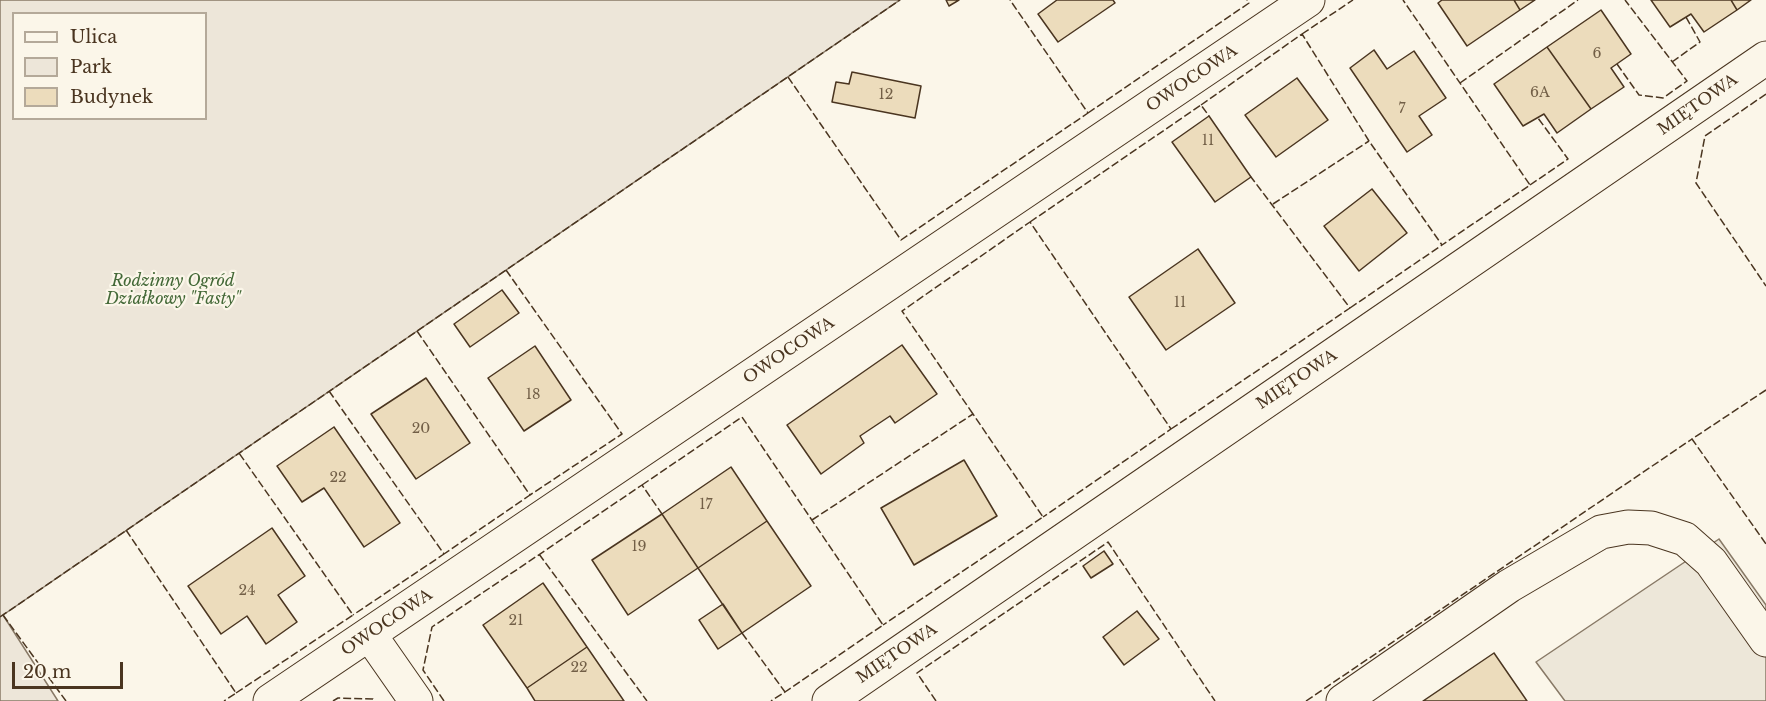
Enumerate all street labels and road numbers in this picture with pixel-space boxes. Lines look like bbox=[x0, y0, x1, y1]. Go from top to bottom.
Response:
street label: OWOCOWA bbox=[1143, 41, 1241, 117]
street label: MIĘTOWA bbox=[1654, 70, 1742, 140]
street label: OWOCOWA bbox=[740, 313, 838, 389]
street label: MIĘTOWA bbox=[1253, 346, 1341, 414]
street label: OWOCOWA bbox=[338, 585, 436, 661]
street label: MIĘTOWA bbox=[853, 620, 941, 688]

